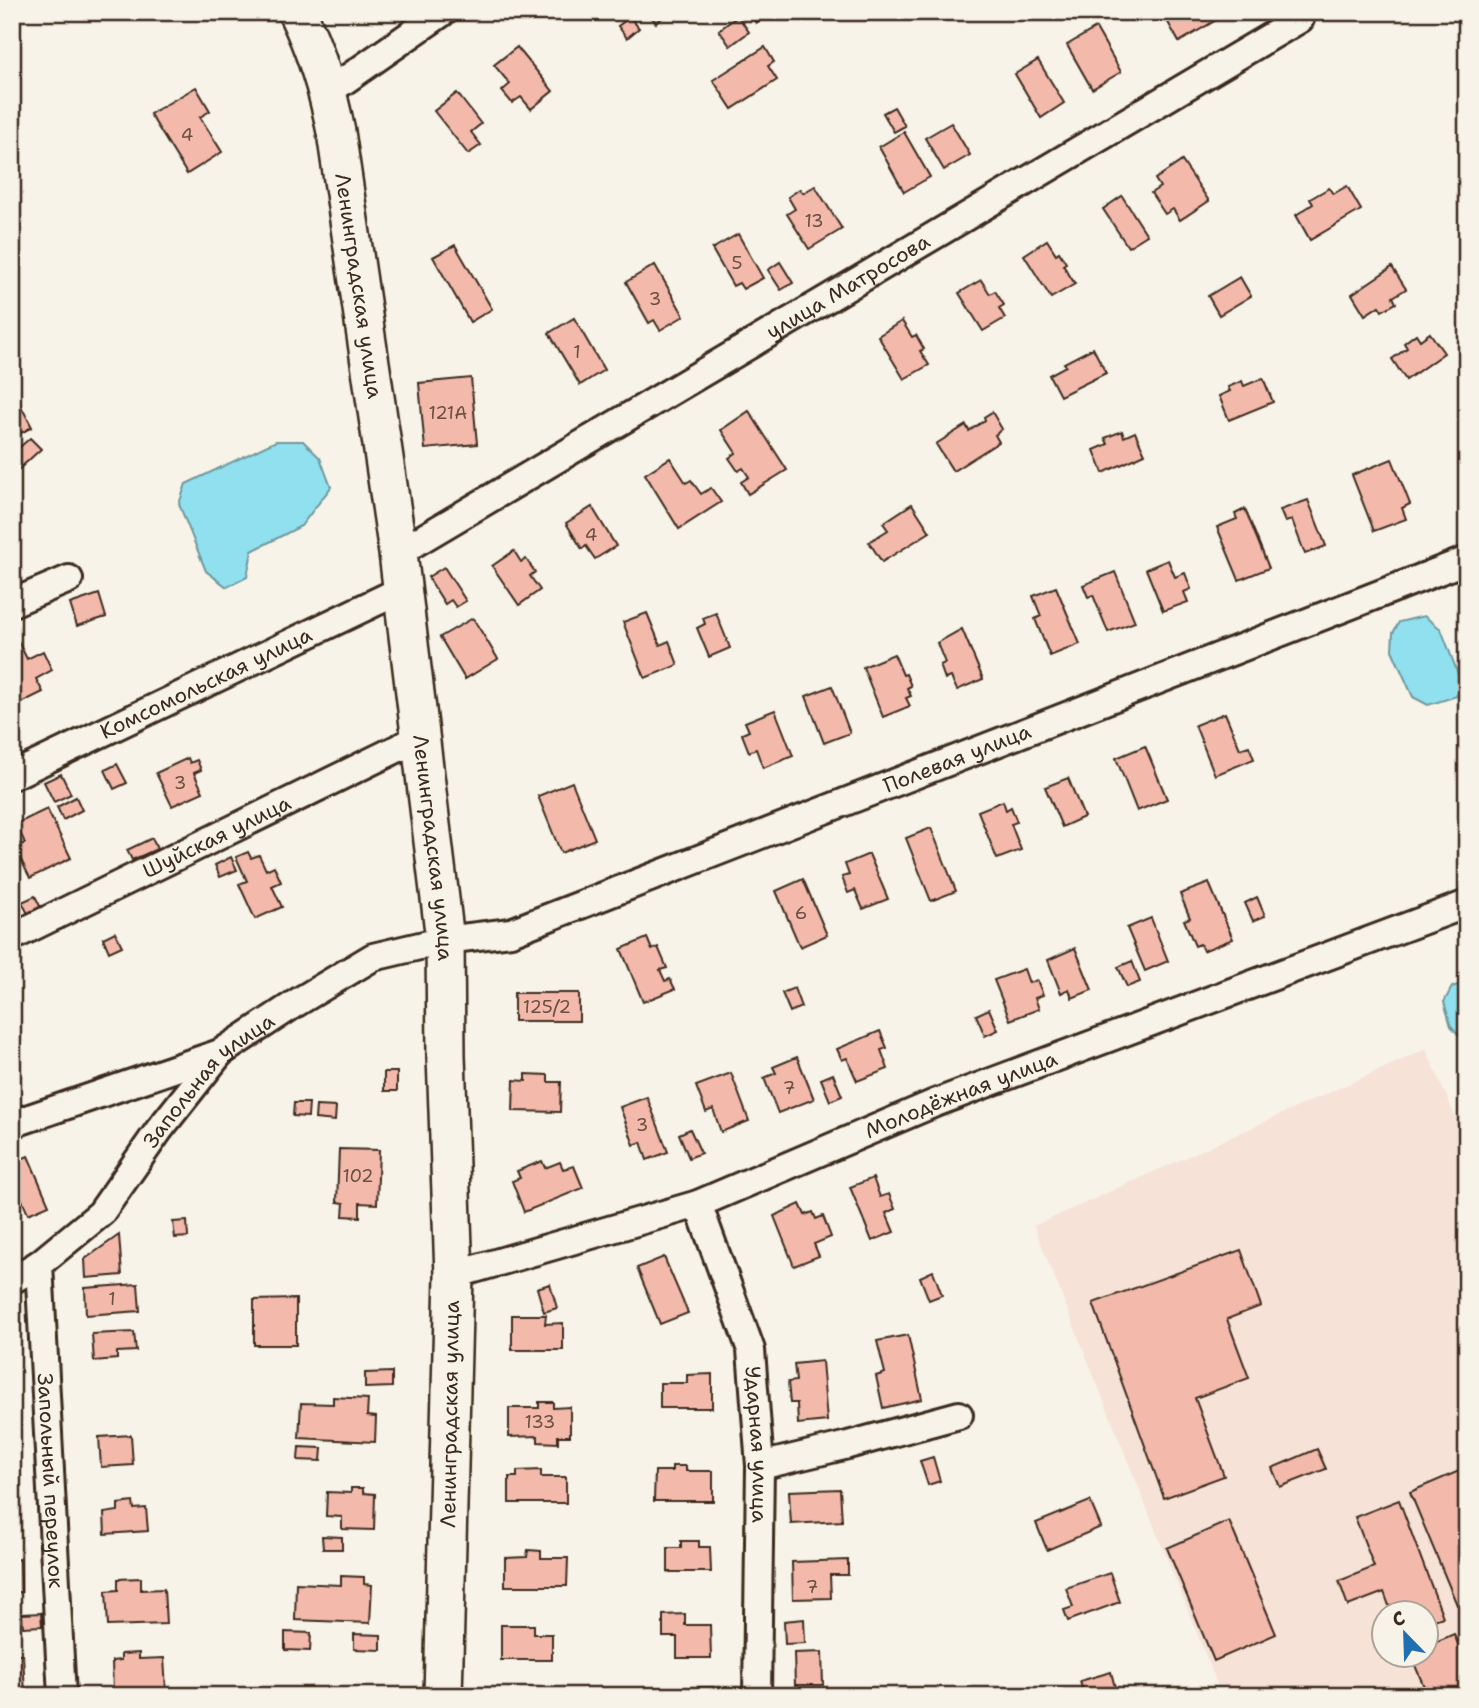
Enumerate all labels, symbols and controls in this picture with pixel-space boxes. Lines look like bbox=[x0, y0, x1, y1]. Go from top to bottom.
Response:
house number: 4 bbox=[181, 123, 193, 147]
street label: Ленинградская улица bbox=[328, 171, 389, 400]
house number: 13 bbox=[804, 209, 824, 233]
street label: улица Матросова bbox=[761, 227, 935, 346]
house number: 5 bbox=[731, 251, 743, 275]
house number: 3 bbox=[649, 287, 661, 311]
house number: 1 bbox=[573, 340, 581, 364]
house number: 121А bbox=[429, 401, 467, 425]
house number: 4 bbox=[585, 523, 597, 547]
street label: Комсомольская улица bbox=[95, 621, 317, 746]
street label: Полевая улица bbox=[879, 717, 1035, 800]
street label: Ленинградская улица bbox=[406, 733, 459, 961]
house number: 3 bbox=[174, 771, 186, 795]
street label: Шуйская улица bbox=[138, 789, 296, 885]
house number: 6 bbox=[795, 901, 807, 925]
house number: 125/2 bbox=[523, 995, 571, 1019]
street label: Запольная улица bbox=[137, 1007, 280, 1153]
street label: Молодёжная улица bbox=[861, 1045, 1061, 1145]
house number: 7 bbox=[783, 1076, 795, 1100]
house number: 3 bbox=[636, 1113, 648, 1137]
house number: 102 bbox=[342, 1164, 374, 1188]
house number: 1 bbox=[108, 1287, 116, 1311]
street label: Ленинградская улица bbox=[434, 1300, 466, 1528]
street label: Ударная улица bbox=[738, 1365, 774, 1523]
street label: Запольный переулок bbox=[31, 1372, 70, 1589]
house number: 133 bbox=[525, 1410, 555, 1434]
house number: 7 bbox=[806, 1575, 818, 1599]
north arrow bbox=[1370, 1600, 1440, 1670]
text: С bbox=[1388, 1605, 1409, 1633]

